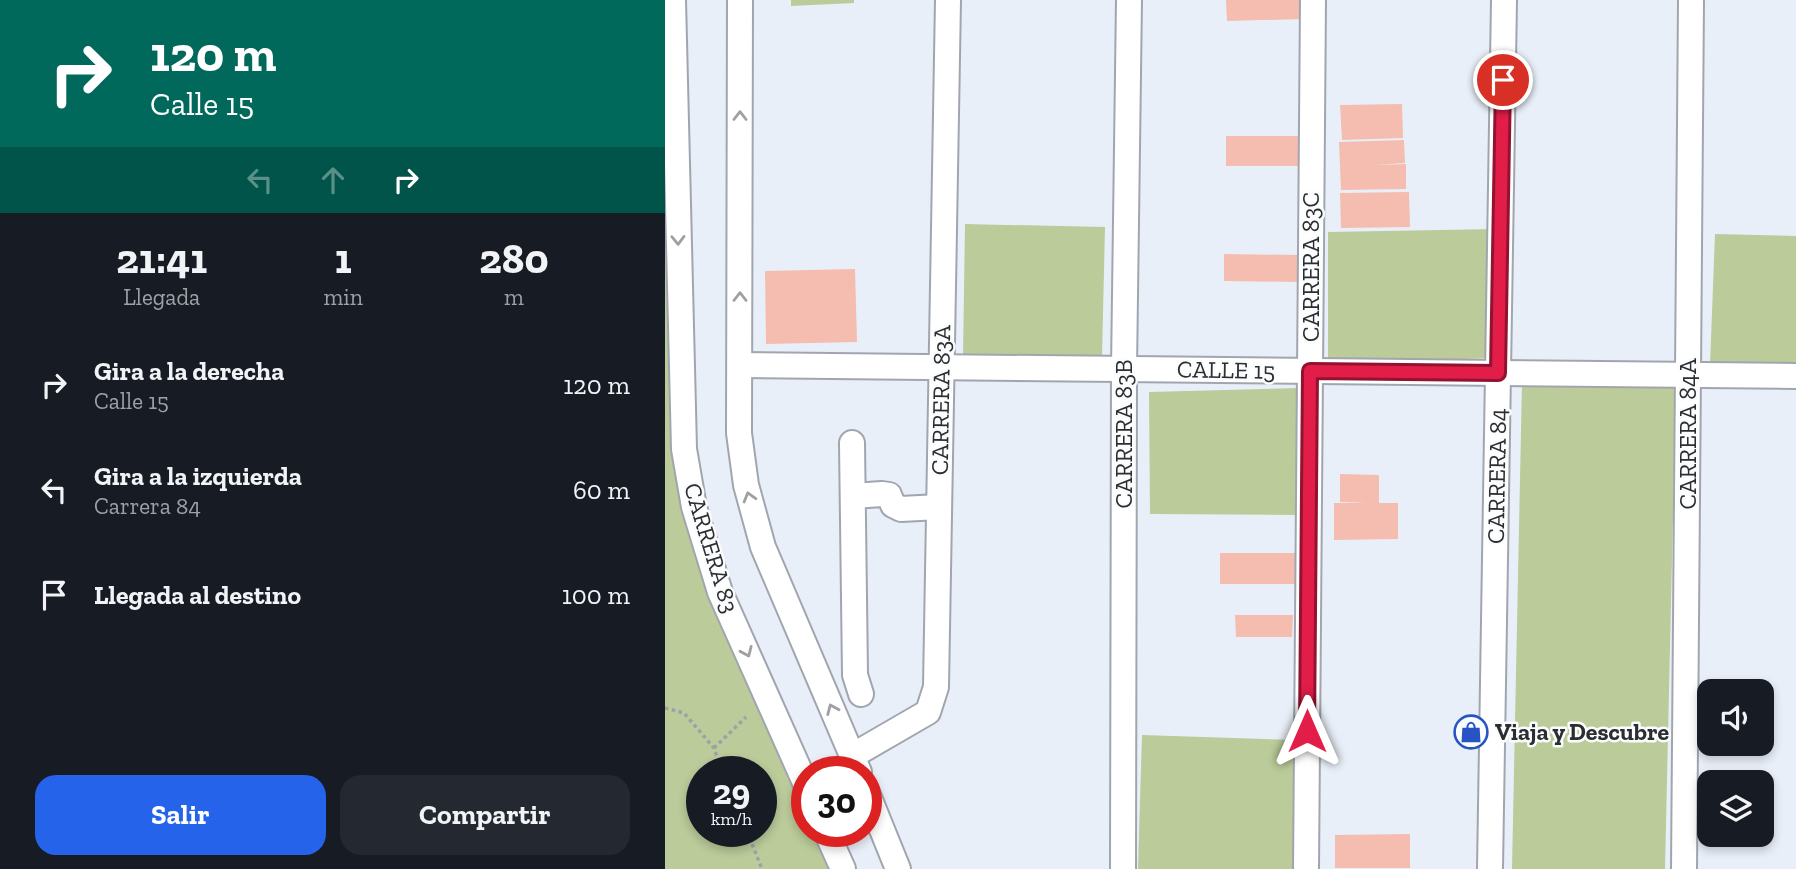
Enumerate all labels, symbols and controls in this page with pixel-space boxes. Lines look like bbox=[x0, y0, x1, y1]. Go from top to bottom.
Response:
text: 120 m bbox=[150, 25, 276, 84]
icon: right bbox=[35, 28, 126, 119]
pin bbox=[1473, 50, 1533, 110]
icon: arrive bbox=[1484, 61, 1522, 99]
text: Calle 15 bbox=[150, 85, 254, 123]
one-way arrow bbox=[732, 110, 748, 120]
icon: left bbox=[241, 161, 279, 199]
icon: ahead bbox=[314, 161, 352, 199]
icon: right bbox=[387, 161, 425, 199]
street label: CARRERA 83C bbox=[1296, 192, 1325, 342]
text: 21:41 bbox=[116, 233, 207, 284]
text: 1 bbox=[335, 233, 352, 284]
text: 280 bbox=[479, 233, 549, 284]
one-way arrow bbox=[670, 235, 686, 245]
text: Llegada bbox=[123, 283, 200, 311]
text: min bbox=[323, 283, 363, 311]
text: m bbox=[504, 283, 524, 311]
one-way arrow bbox=[732, 291, 748, 301]
street label: CARRERA 83A bbox=[925, 324, 956, 475]
street label: CALLE 15 bbox=[1177, 354, 1275, 385]
text: Gira a la derecha bbox=[94, 355, 284, 387]
street label: CARRERA 84A bbox=[1673, 358, 1702, 510]
street label: CARRERA 83B bbox=[1109, 360, 1138, 508]
icon: right bbox=[35, 366, 73, 404]
text: 120 m bbox=[563, 369, 630, 401]
text: Calle 15 bbox=[94, 387, 169, 415]
street label: CARRERA 84 bbox=[1481, 408, 1512, 544]
text: Gira a la izquierda bbox=[94, 460, 302, 492]
icon: left bbox=[35, 471, 73, 509]
text: 60 m bbox=[573, 474, 630, 506]
street label: CARRERA 83 bbox=[678, 479, 745, 616]
text: Carrera 84 bbox=[94, 492, 201, 520]
one-way arrow bbox=[743, 492, 758, 504]
icon: arrive bbox=[35, 576, 73, 614]
text: Llegada al destino bbox=[94, 579, 301, 611]
text: 100 m bbox=[562, 579, 630, 611]
one-way arrow bbox=[739, 645, 753, 658]
map controls bbox=[1697, 679, 1774, 847]
button: sound bbox=[1697, 679, 1774, 756]
position arrow bbox=[1270, 694, 1344, 768]
one-way arrow bbox=[827, 704, 841, 716]
shop icon: Viaja y Descubre bbox=[1452, 713, 1490, 751]
place label: Viaja y Descubre bbox=[1495, 717, 1670, 746]
speed limit sign: 30 bbox=[791, 756, 882, 847]
button: layers bbox=[1697, 770, 1774, 847]
text: 29 bbox=[713, 771, 750, 813]
button: Salir bbox=[35, 775, 326, 855]
button: Compartir bbox=[340, 775, 630, 855]
text: km/h bbox=[711, 808, 752, 830]

